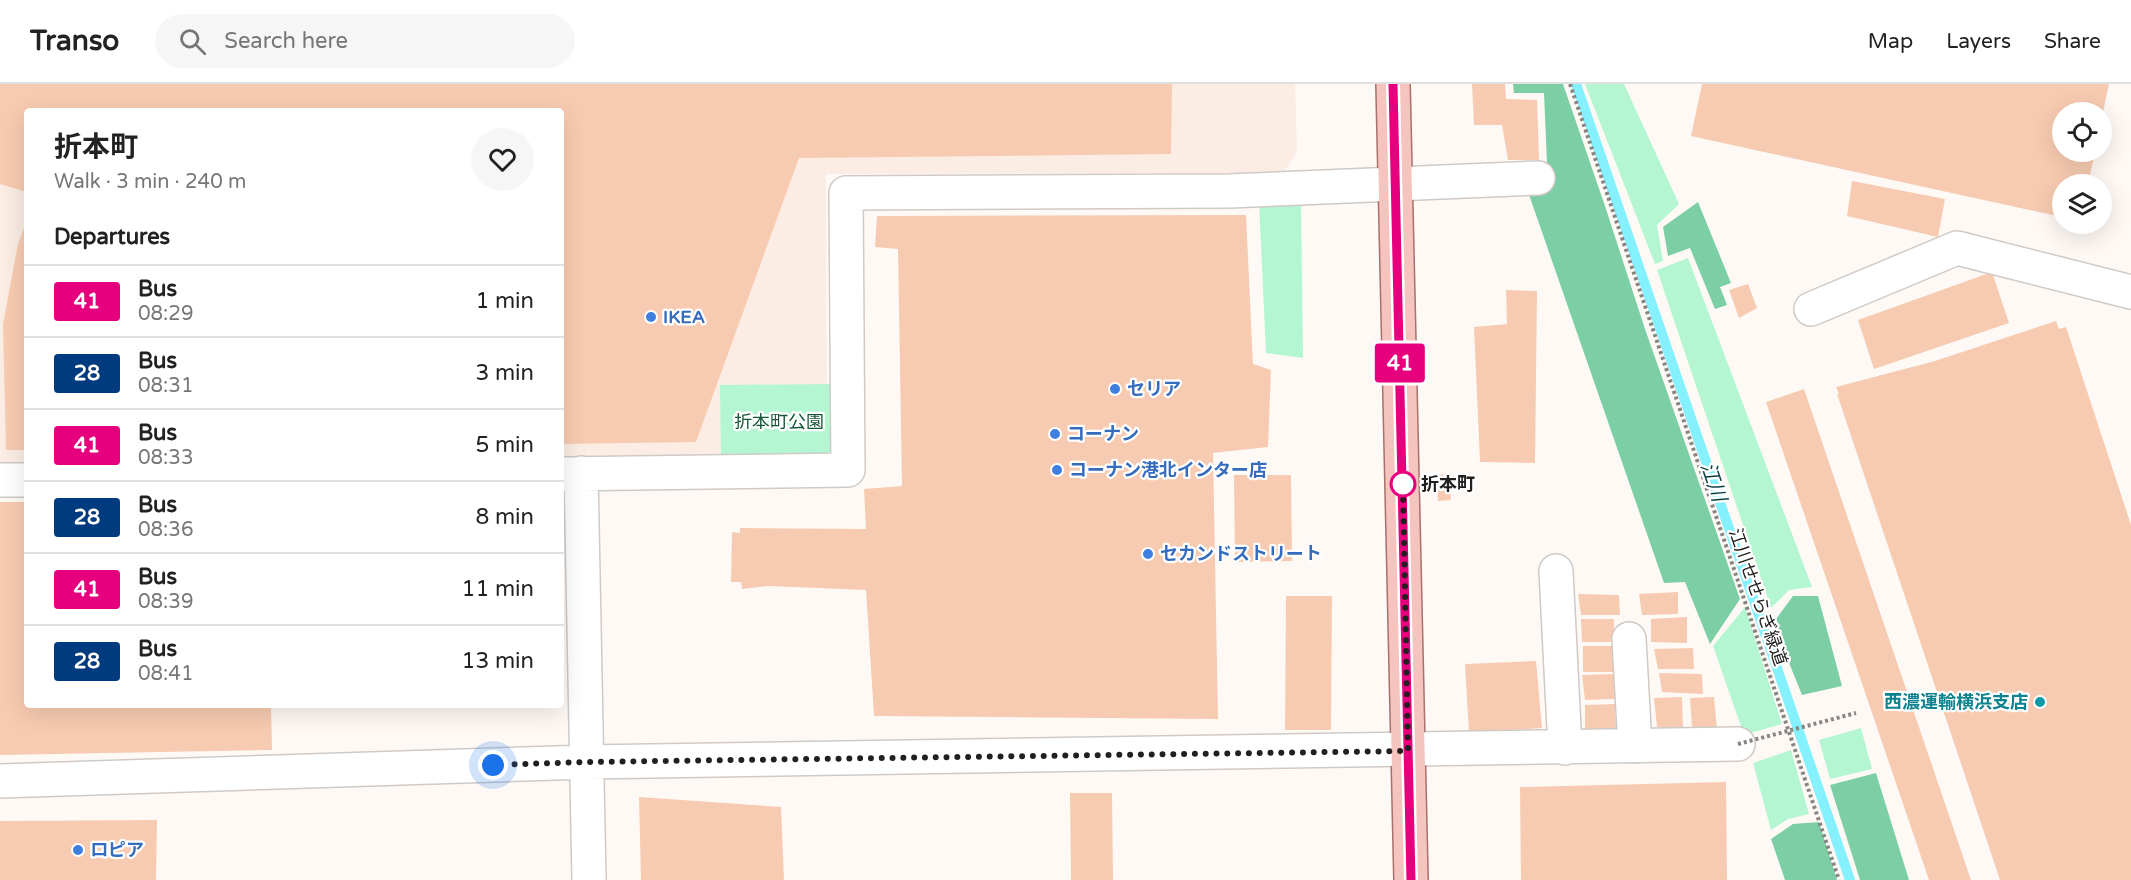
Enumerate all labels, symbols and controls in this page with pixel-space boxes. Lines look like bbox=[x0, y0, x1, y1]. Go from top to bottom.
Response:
search box bbox=[155, 14, 575, 68]
text: Transo bbox=[30, 24, 119, 58]
icon: search bbox=[176, 25, 209, 58]
text: Search here bbox=[224, 28, 348, 54]
text: Map bbox=[1868, 29, 1913, 54]
text: Layers bbox=[1946, 29, 2011, 54]
text: Share bbox=[2044, 29, 2101, 54]
map controls bbox=[2052, 102, 2112, 234]
button: locate bbox=[2052, 102, 2112, 162]
button: heart bbox=[471, 128, 534, 191]
text: 折本町 bbox=[54, 130, 138, 164]
text: Walk · 3 min · 240 m bbox=[54, 170, 246, 194]
button: layers bbox=[2052, 174, 2112, 234]
text: Departures bbox=[54, 224, 170, 250]
text: Bus bbox=[138, 276, 177, 302]
text: 1 min bbox=[475, 288, 534, 314]
text: 41 bbox=[74, 289, 100, 314]
text: 08:29 bbox=[138, 302, 193, 326]
place label: IKEA bbox=[663, 306, 705, 328]
marker: IKEA bbox=[644, 310, 658, 324]
line badge: 41 bbox=[1373, 344, 1427, 382]
text: Bus bbox=[138, 348, 177, 374]
text: 41 bbox=[1387, 351, 1413, 376]
text: 3 min bbox=[475, 360, 534, 386]
text: 28 bbox=[74, 361, 100, 386]
text: 08:31 bbox=[138, 374, 193, 398]
place label: セリア bbox=[1127, 378, 1181, 400]
marker: セリア bbox=[1108, 382, 1122, 396]
park label: 折本町公園 bbox=[734, 411, 824, 433]
text: Bus bbox=[138, 420, 177, 446]
place label: コーナン bbox=[1067, 423, 1139, 445]
marker: コーナン bbox=[1048, 427, 1062, 441]
text: 5 min bbox=[475, 432, 534, 458]
text: 41 bbox=[74, 433, 100, 458]
text: 08:33 bbox=[138, 446, 193, 470]
place label: コーナン港北インター店 bbox=[1069, 459, 1267, 481]
water label: 江川 bbox=[1695, 459, 1732, 507]
marker: コーナン港北インター店 bbox=[1050, 463, 1064, 477]
marker: 折本町 bbox=[1390, 471, 1416, 497]
place label: 折本町 bbox=[1421, 473, 1475, 495]
text: Bus bbox=[138, 492, 177, 518]
text: 8 min bbox=[475, 504, 534, 530]
text: 28 bbox=[74, 505, 100, 530]
text: 08:36 bbox=[138, 518, 193, 542]
street label: 江川せせらぎ緑道 bbox=[1724, 525, 1792, 669]
place label: セカンドストリート bbox=[1160, 543, 1322, 565]
marker: セカンドストリート bbox=[1141, 547, 1155, 561]
text: Bus bbox=[138, 564, 177, 590]
text: 11 min bbox=[462, 576, 534, 602]
text: 41 bbox=[74, 577, 100, 602]
text: 08:39 bbox=[138, 590, 193, 614]
text: Bus bbox=[138, 636, 177, 662]
text: 13 min bbox=[462, 648, 534, 674]
text: 28 bbox=[74, 649, 100, 674]
text: 08:41 bbox=[138, 662, 193, 686]
place label: 西濃運輸横浜支店 bbox=[1884, 691, 2028, 713]
marker: 西濃運輸横浜支店 bbox=[2033, 695, 2047, 709]
your location bbox=[478, 750, 508, 780]
place label: ロピア bbox=[90, 839, 144, 861]
marker: ロピア bbox=[71, 843, 85, 857]

